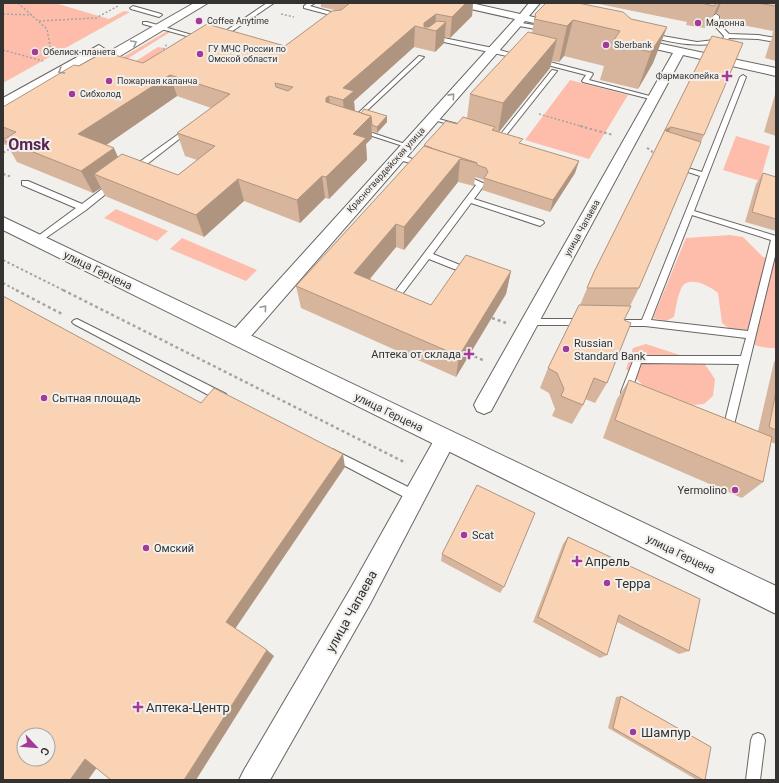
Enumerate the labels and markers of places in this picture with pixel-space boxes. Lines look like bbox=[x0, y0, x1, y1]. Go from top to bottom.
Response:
marker: Coffee Anytime bbox=[194, 16, 204, 26]
place label: Coffee Anytime bbox=[207, 16, 269, 26]
marker: Мадонна bbox=[693, 18, 703, 28]
place label: Мадонна bbox=[706, 18, 745, 28]
marker: Sberbank bbox=[601, 40, 611, 50]
place label: Sberbank bbox=[614, 40, 652, 50]
place label: ГУ МЧС России по Омской области bbox=[208, 44, 286, 64]
marker: Обелиск-планета bbox=[30, 47, 40, 57]
place label: Обелиск-планета bbox=[43, 47, 116, 57]
marker: ГУ МЧС России по Омской области bbox=[195, 49, 205, 59]
place label: Фармакопейка bbox=[656, 71, 719, 81]
marker: Фармакопейка bbox=[722, 71, 732, 81]
marker: Пожарная каланча bbox=[104, 76, 114, 86]
place label: Пожарная каланча bbox=[117, 76, 198, 86]
marker: Сибхолод bbox=[67, 89, 77, 99]
place label: Сибхолод bbox=[80, 89, 121, 99]
place label: Russian Standard Bank bbox=[574, 337, 646, 363]
marker: Russian Standard Bank bbox=[561, 344, 571, 354]
place label: Аптека от склада bbox=[371, 348, 461, 361]
marker: Аптека от склада bbox=[464, 349, 474, 359]
place label: Сытная площадь bbox=[52, 392, 141, 405]
marker: Сытная площадь bbox=[39, 393, 49, 403]
place label: Yermolino bbox=[678, 484, 727, 497]
marker: Yermolino bbox=[730, 485, 740, 495]
place label: Scat bbox=[472, 529, 494, 542]
marker: Scat bbox=[459, 530, 469, 540]
place label: Омский bbox=[154, 542, 194, 555]
marker: Омский bbox=[141, 543, 151, 553]
place label: Апрель bbox=[585, 554, 630, 569]
marker: Апрель bbox=[572, 556, 582, 566]
place label: Терра bbox=[615, 576, 651, 591]
marker: Терра bbox=[602, 578, 612, 588]
place label: Аптека-Центр bbox=[146, 700, 230, 715]
marker: Аптека-Центр bbox=[133, 702, 143, 712]
place label: Шампур bbox=[641, 725, 691, 740]
marker: Шампур bbox=[628, 727, 638, 737]

